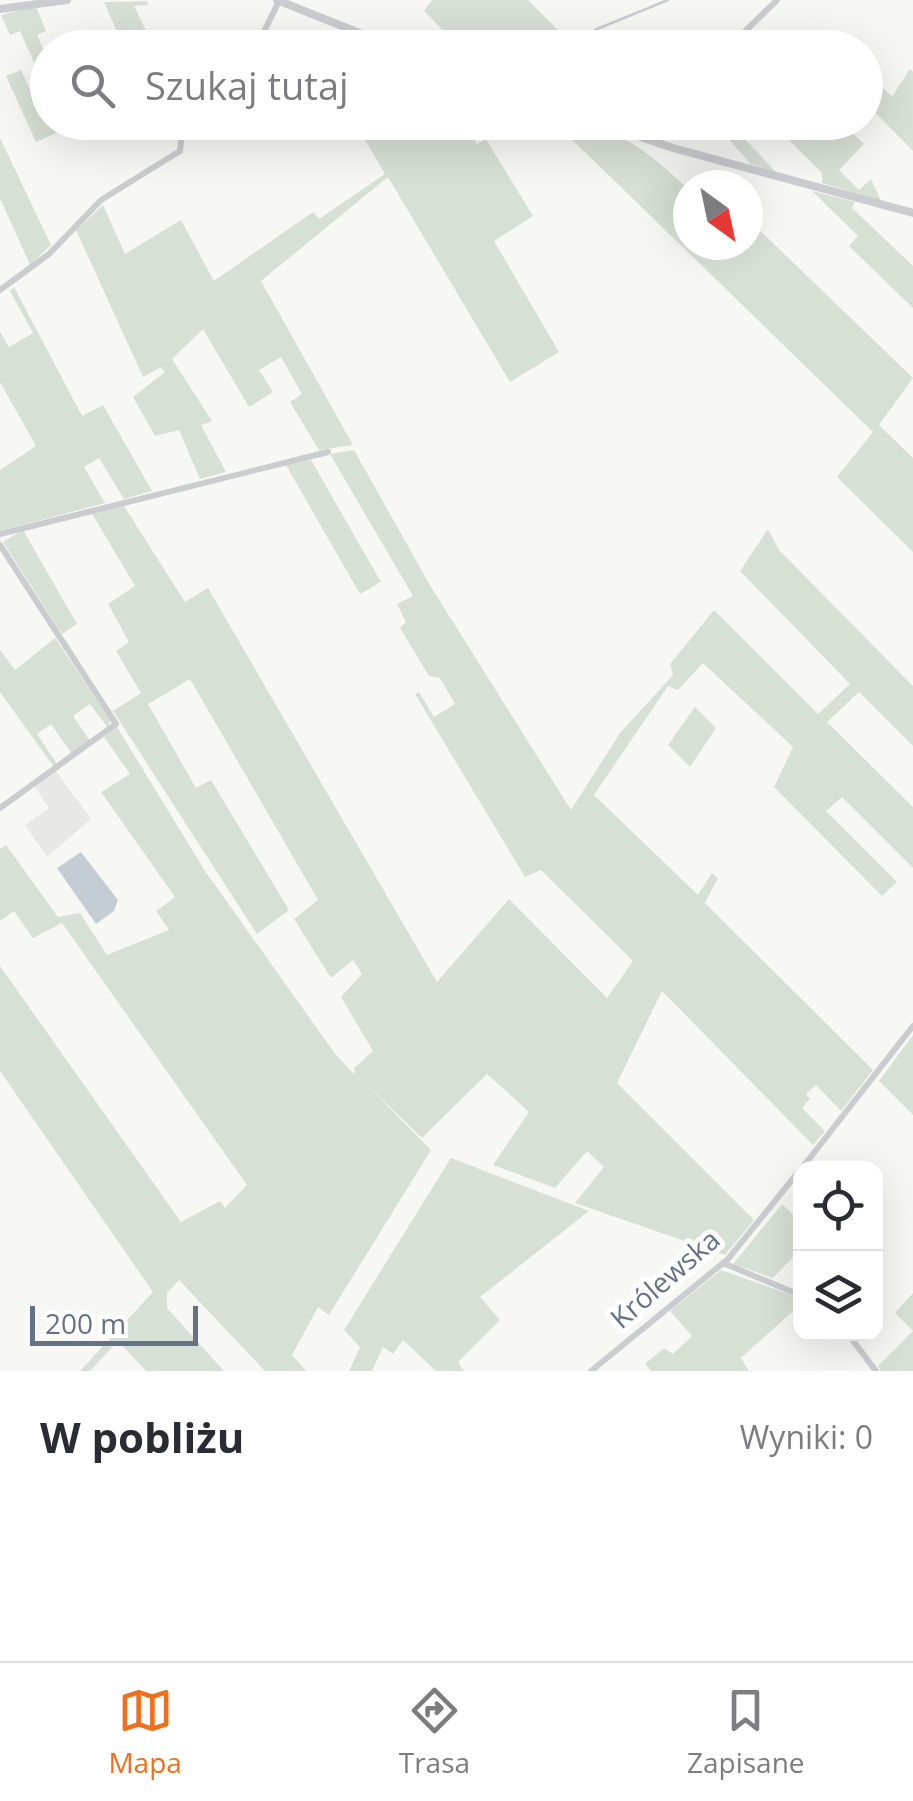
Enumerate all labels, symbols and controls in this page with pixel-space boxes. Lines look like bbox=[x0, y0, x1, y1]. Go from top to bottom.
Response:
search box bbox=[30, 30, 883, 140]
icon: search bbox=[65, 58, 120, 113]
text: Szukaj tutaj bbox=[145, 59, 349, 111]
north arrow bbox=[673, 170, 763, 260]
map controls bbox=[793, 1161, 883, 1341]
button: locate bbox=[793, 1161, 883, 1251]
street label: Królewska bbox=[601, 1220, 727, 1336]
button: layers bbox=[793, 1251, 883, 1341]
scale bar bbox=[30, 1301, 198, 1346]
text: 200 m bbox=[45, 1304, 126, 1342]
text: W pobliżu bbox=[40, 1408, 244, 1465]
text: Wyniki: 0 bbox=[740, 1415, 873, 1458]
tab: Mapa bbox=[108, 1683, 182, 1781]
tab: Trasa bbox=[399, 1683, 470, 1781]
tab: Zapisane bbox=[687, 1683, 805, 1781]

